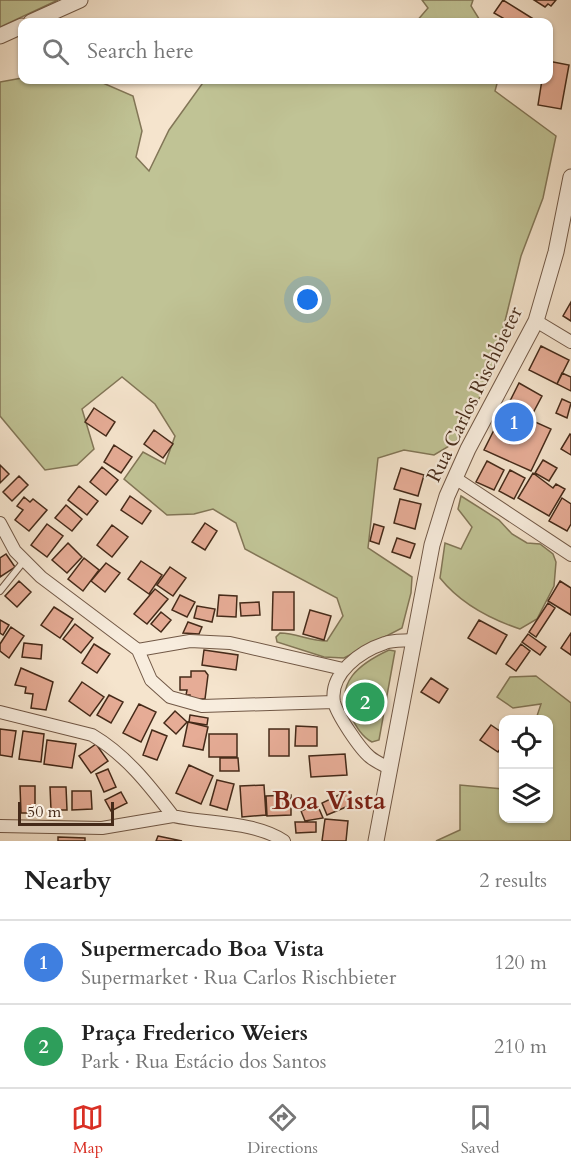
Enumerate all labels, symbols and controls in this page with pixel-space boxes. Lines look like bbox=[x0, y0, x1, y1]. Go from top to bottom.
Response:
search box bbox=[18, 18, 553, 84]
icon: search bbox=[39, 35, 72, 68]
text: Search here bbox=[87, 36, 194, 66]
your location bbox=[293, 285, 322, 314]
street label: Rua Carlos Rischbieter bbox=[420, 301, 529, 487]
pin: 1 bbox=[494, 400, 534, 444]
pin: 2 bbox=[346, 680, 385, 724]
map controls bbox=[499, 715, 553, 823]
button: locate bbox=[499, 715, 553, 769]
button: layers bbox=[499, 769, 553, 823]
district label: Boa Vista bbox=[272, 783, 386, 818]
scale bar bbox=[18, 799, 114, 826]
text: 50 m bbox=[27, 801, 61, 823]
text: Nearby bbox=[24, 863, 112, 898]
text: 2 results bbox=[479, 867, 547, 894]
text: Supermercado Boa Vista bbox=[81, 934, 324, 964]
text: 1 bbox=[38, 949, 49, 976]
text: 120 m bbox=[494, 949, 547, 976]
text: Supermarket · Rua Carlos Rischbieter bbox=[81, 964, 396, 991]
text: Praça Frederico Weiers bbox=[81, 1018, 308, 1048]
text: 2 bbox=[38, 1033, 49, 1060]
text: 210 m bbox=[494, 1033, 547, 1060]
text: Park · Rua Estácio dos Santos bbox=[81, 1048, 326, 1075]
tab: Map bbox=[71, 1101, 104, 1159]
tab: Directions bbox=[247, 1101, 318, 1159]
tab: Saved bbox=[461, 1101, 500, 1159]

